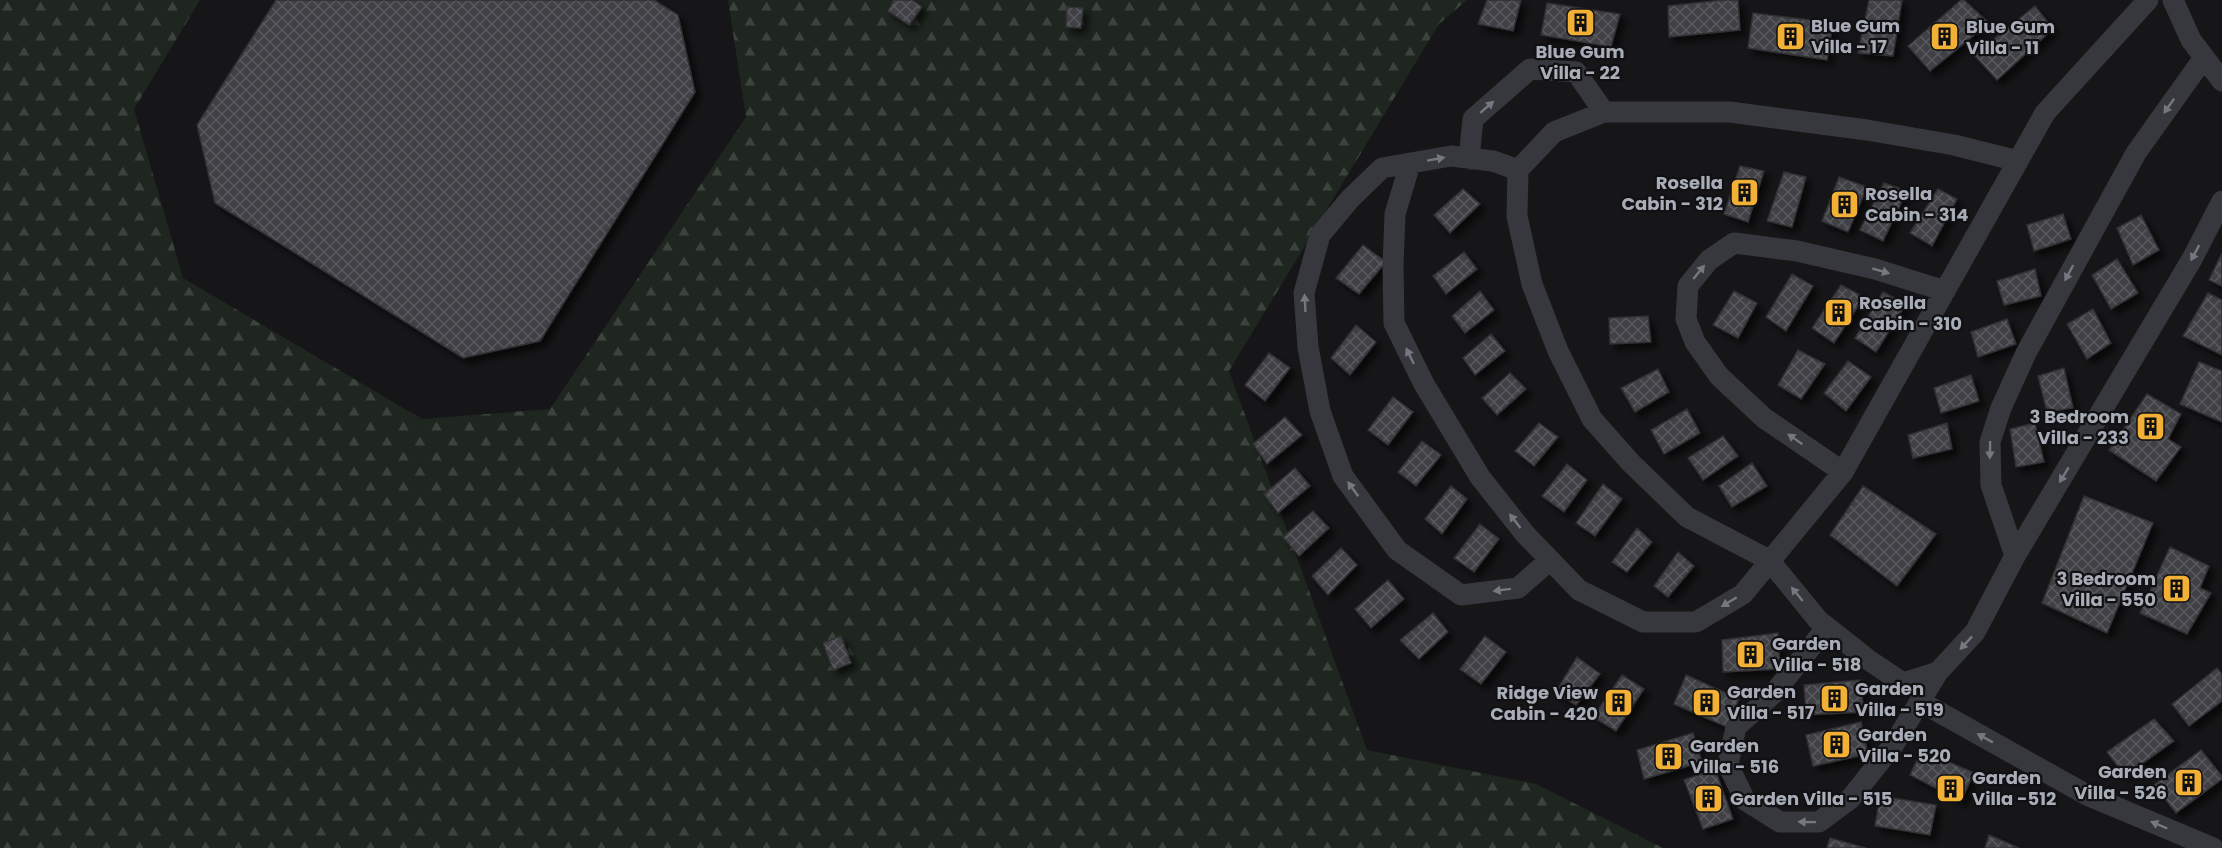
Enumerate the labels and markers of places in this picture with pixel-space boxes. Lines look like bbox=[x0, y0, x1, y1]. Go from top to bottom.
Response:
building icon: Blue Gum Villa - 22 bbox=[1564, 7, 1596, 39]
place label: Blue Gum Villa - 17 bbox=[1811, 13, 1900, 59]
place label: Blue Gum Villa - 11 bbox=[1966, 14, 2055, 60]
building icon: Blue Gum Villa - 17 bbox=[1774, 20, 1806, 52]
building icon: Blue Gum Villa - 11 bbox=[1929, 21, 1961, 53]
place label: Blue Gum Villa - 22 bbox=[1535, 39, 1625, 85]
place label: Rosella Cabin - 312 bbox=[1621, 170, 1723, 216]
building icon: Rosella Cabin - 312 bbox=[1728, 177, 1760, 209]
place label: Rosella Cabin - 314 bbox=[1865, 181, 1969, 227]
building icon: Rosella Cabin - 314 bbox=[1828, 188, 1860, 220]
place label: Rosella Cabin - 310 bbox=[1859, 290, 1962, 336]
building icon: Rosella Cabin - 310 bbox=[1822, 297, 1854, 329]
place label: 3 Bedroom Villa - 233 bbox=[2029, 404, 2129, 450]
building icon: 3 Bedroom Villa - 233 bbox=[2134, 411, 2166, 443]
place label: 3 Bedroom Villa - 550 bbox=[2056, 566, 2156, 612]
building icon: 3 Bedroom Villa - 550 bbox=[2161, 573, 2193, 605]
place label: Garden Villa - 518 bbox=[1772, 631, 1862, 677]
building icon: Garden Villa - 518 bbox=[1735, 638, 1767, 670]
place label: Garden Villa - 519 bbox=[1855, 676, 1944, 722]
place label: Garden Villa - 517 bbox=[1727, 679, 1815, 725]
place label: Ridge View Cabin - 420 bbox=[1490, 680, 1598, 726]
building icon: Garden Villa - 519 bbox=[1818, 683, 1850, 715]
building icon: Garden Villa - 517 bbox=[1690, 686, 1722, 718]
building icon: Ridge View Cabin - 420 bbox=[1603, 687, 1635, 719]
place label: Garden Villa - 520 bbox=[1858, 722, 1951, 768]
building icon: Garden Villa - 520 bbox=[1821, 729, 1853, 761]
place label: Garden Villa - 516 bbox=[1690, 733, 1779, 779]
building icon: Garden Villa - 516 bbox=[1653, 740, 1685, 772]
place label: Garden Villa - 526 bbox=[2074, 759, 2167, 805]
place label: Garden Villa -512 bbox=[1972, 765, 2056, 811]
building icon: Garden Villa - 526 bbox=[2172, 766, 2204, 798]
building icon: Garden Villa -512 bbox=[1935, 772, 1967, 804]
building icon: Garden Villa - 515 bbox=[1693, 783, 1725, 815]
place label: Garden Villa - 515 bbox=[1730, 786, 1892, 811]

